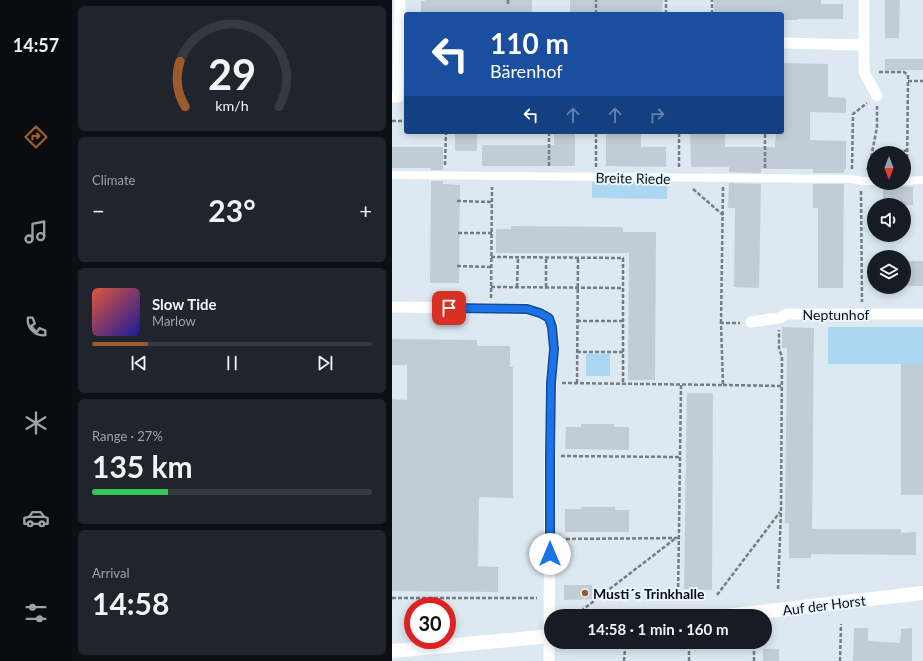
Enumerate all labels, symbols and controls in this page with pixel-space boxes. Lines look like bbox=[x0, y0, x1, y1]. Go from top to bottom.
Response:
text: 110 m bbox=[490, 26, 569, 60]
icon: left bbox=[424, 28, 476, 80]
text: 14:57 bbox=[13, 34, 59, 56]
text: 29 bbox=[208, 48, 256, 98]
text: Bärenhof bbox=[490, 60, 563, 82]
text: km/h bbox=[215, 96, 249, 113]
icon: left bbox=[520, 104, 542, 126]
icon: ahead bbox=[562, 104, 584, 126]
icon: ahead bbox=[604, 104, 626, 126]
icon: right bbox=[646, 104, 668, 126]
icon: directions bbox=[22, 123, 50, 151]
north arrow bbox=[867, 146, 911, 190]
map controls bbox=[867, 146, 911, 294]
street label: Breite Riede bbox=[595, 169, 671, 187]
text: Climate bbox=[92, 172, 135, 188]
text: 23° bbox=[208, 192, 256, 228]
text: − bbox=[92, 197, 105, 224]
text: + bbox=[359, 197, 372, 224]
button: sound bbox=[867, 198, 911, 242]
icon: music bbox=[22, 218, 50, 246]
button: layers bbox=[867, 250, 911, 294]
pin bbox=[432, 291, 466, 325]
text: Slow Tide bbox=[152, 295, 217, 313]
icon: arrive bbox=[438, 297, 460, 319]
street label: Neptunhof bbox=[803, 306, 869, 323]
icon: phone bbox=[22, 313, 50, 341]
text: Marlow bbox=[152, 313, 196, 329]
icon: previous bbox=[128, 352, 150, 374]
icon: pause bbox=[221, 352, 243, 374]
icon: next bbox=[314, 352, 336, 374]
icon: climate bbox=[22, 409, 50, 437]
text: Range · 27% bbox=[92, 428, 163, 444]
text: 135 km bbox=[92, 448, 193, 484]
icon: car bbox=[22, 504, 50, 532]
position arrow bbox=[529, 533, 571, 575]
text: Arrival bbox=[92, 565, 129, 581]
text: 14:58 bbox=[92, 585, 169, 621]
place label: Musti´s Trinkhalle bbox=[593, 585, 705, 602]
marker: Musti´s Trinkhalle bbox=[580, 588, 590, 598]
street label: Auf der Horst bbox=[782, 591, 866, 619]
speed limit sign: 30 bbox=[404, 597, 456, 649]
icon: filters bbox=[22, 599, 50, 627]
text: 14:58 · 1 min · 160 m bbox=[588, 620, 728, 638]

